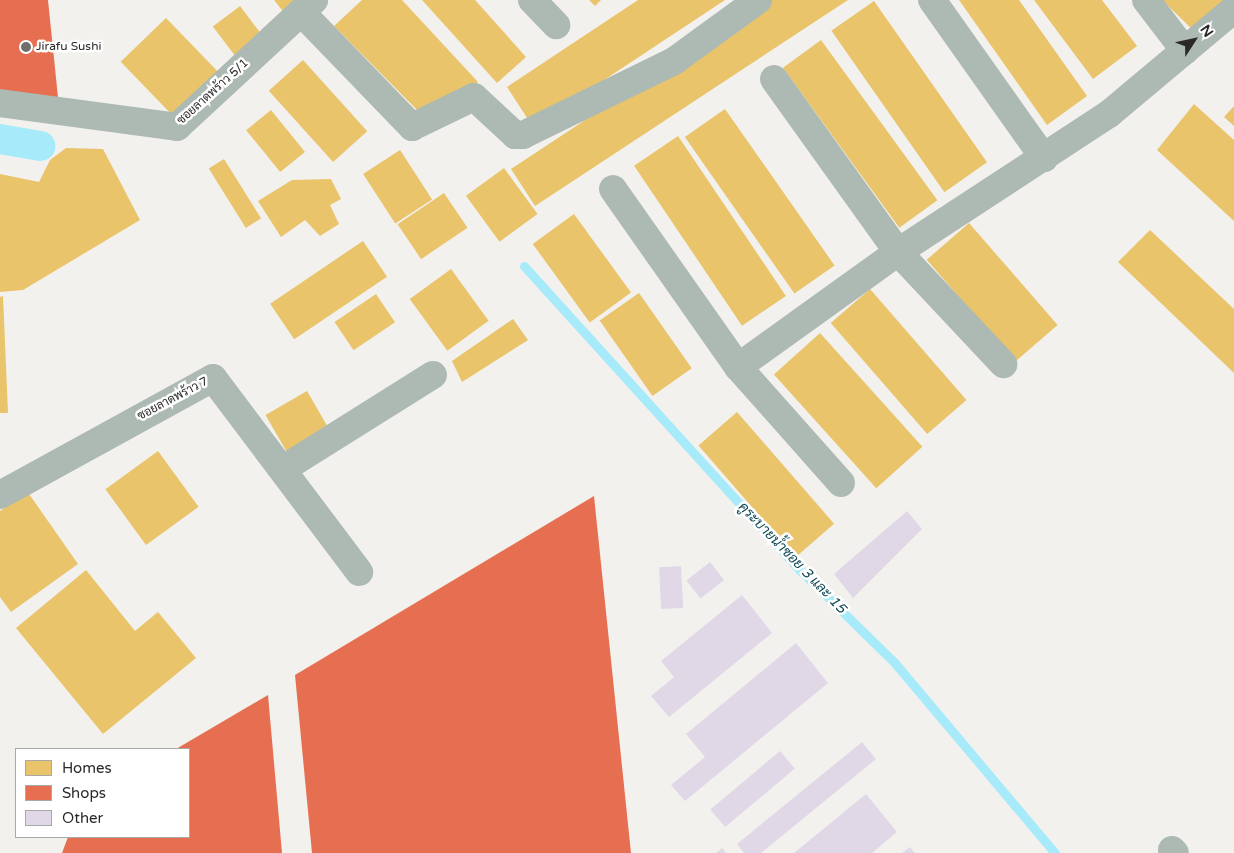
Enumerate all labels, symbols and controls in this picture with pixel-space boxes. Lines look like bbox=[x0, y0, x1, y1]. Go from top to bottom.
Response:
north arrow bbox=[1169, 15, 1219, 65]
text: N bbox=[1197, 22, 1217, 41]
place label: Jirafu Sushi bbox=[36, 40, 101, 54]
marker: Jirafu Sushi bbox=[20, 41, 32, 53]
street label: ซอยลาดพร้าว 5/1 bbox=[174, 56, 252, 128]
street label: ซอยลาดพร้าว 7 bbox=[135, 374, 211, 424]
water label: คูระบายน้ำซอย 3 และ 15 bbox=[735, 499, 849, 617]
legend bbox=[15, 748, 190, 838]
text: Homes bbox=[62, 759, 112, 777]
text: Shops bbox=[62, 784, 106, 802]
text: Other bbox=[62, 809, 103, 827]

